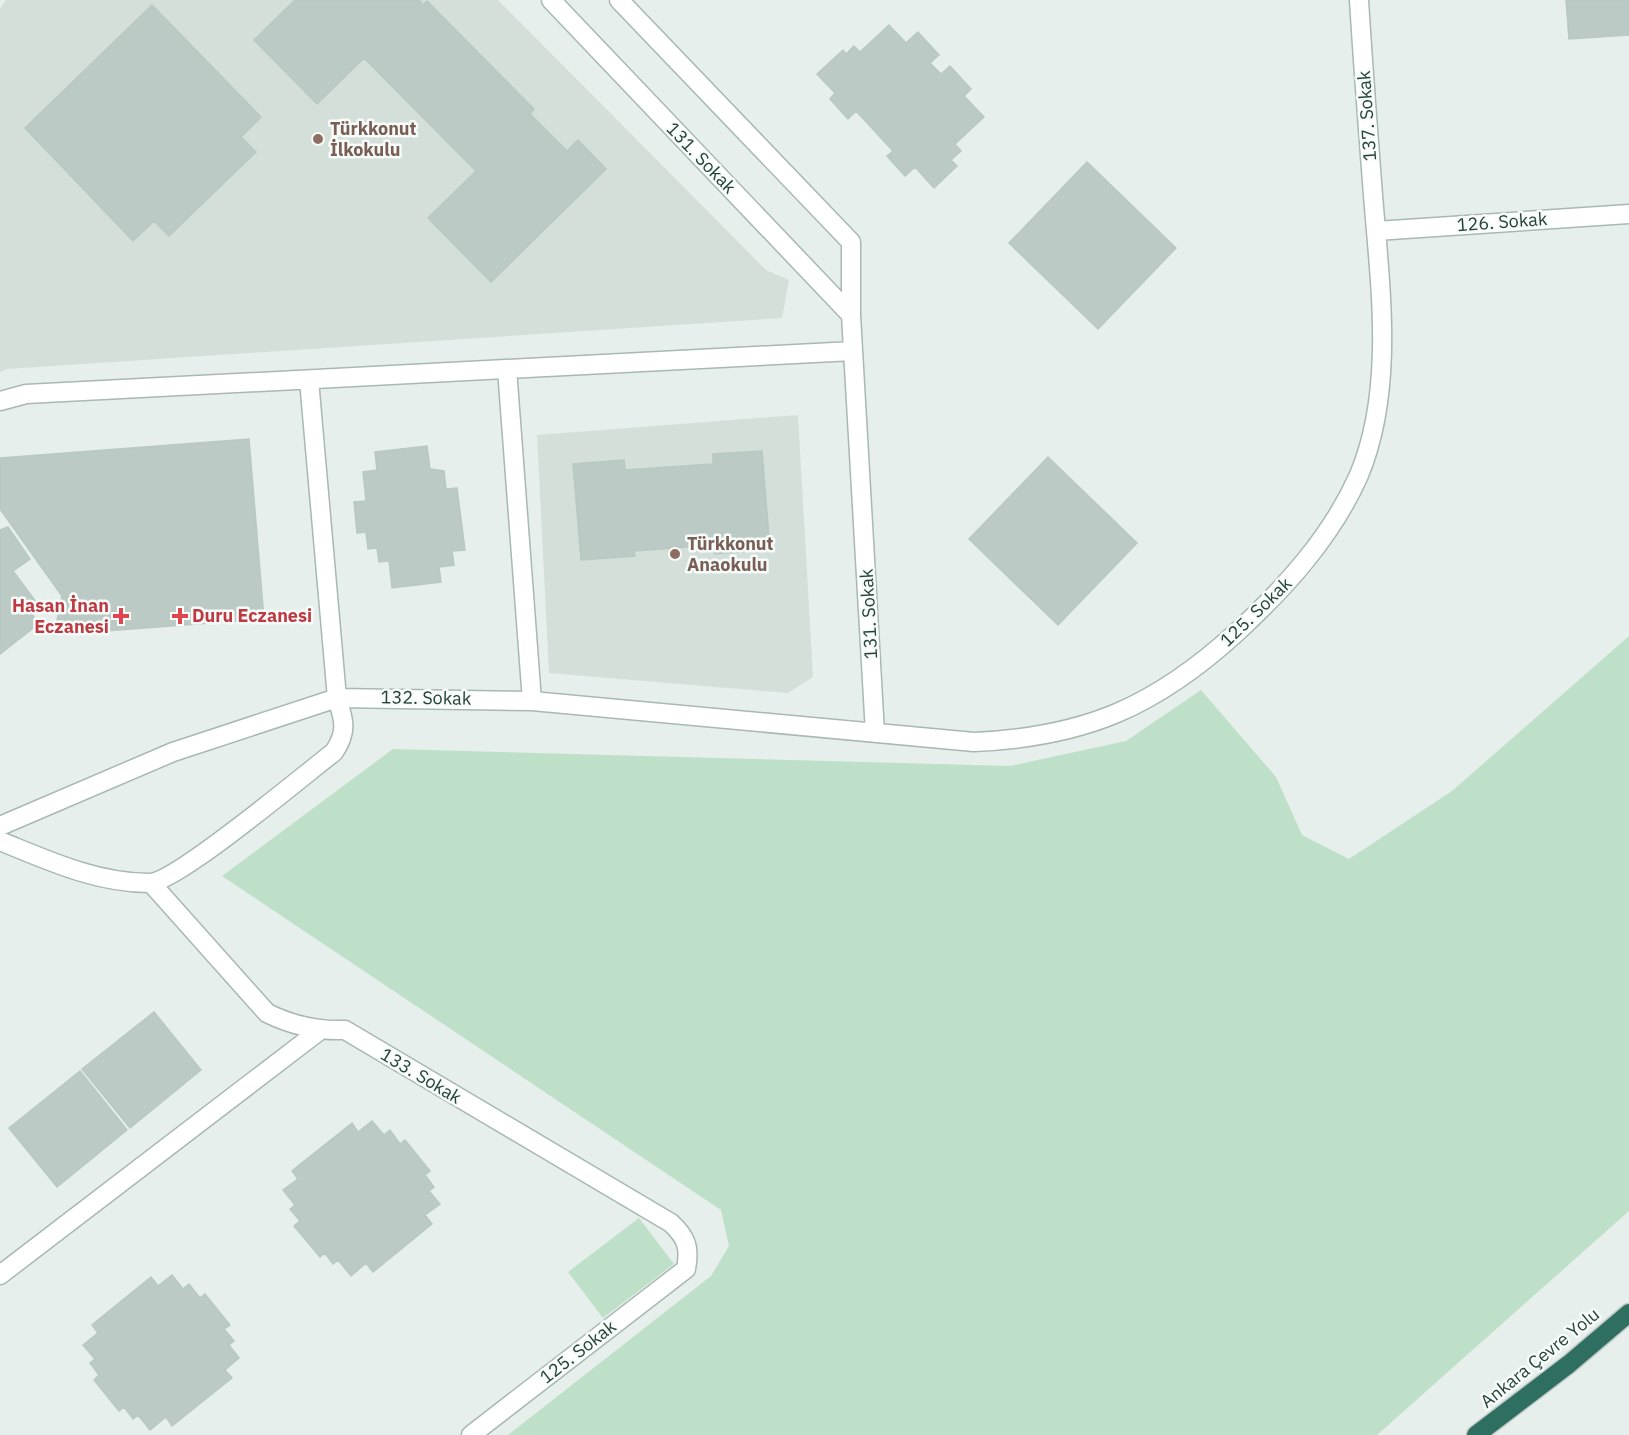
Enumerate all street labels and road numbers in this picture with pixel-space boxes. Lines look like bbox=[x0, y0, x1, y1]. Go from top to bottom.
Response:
street label: 137. Sokak bbox=[1352, 70, 1381, 162]
street label: 131. Sokak bbox=[662, 117, 741, 199]
street label: 126. Sokak bbox=[1456, 207, 1548, 236]
street label: 131. Sokak bbox=[855, 568, 882, 660]
street label: 125. Sokak bbox=[1215, 572, 1297, 651]
street label: 132. Sokak bbox=[381, 685, 472, 710]
street label: 133. Sokak bbox=[377, 1042, 466, 1109]
street label: Ankara Çevre Yolu bbox=[1475, 1303, 1604, 1413]
street label: 125. Sokak bbox=[535, 1314, 621, 1389]

